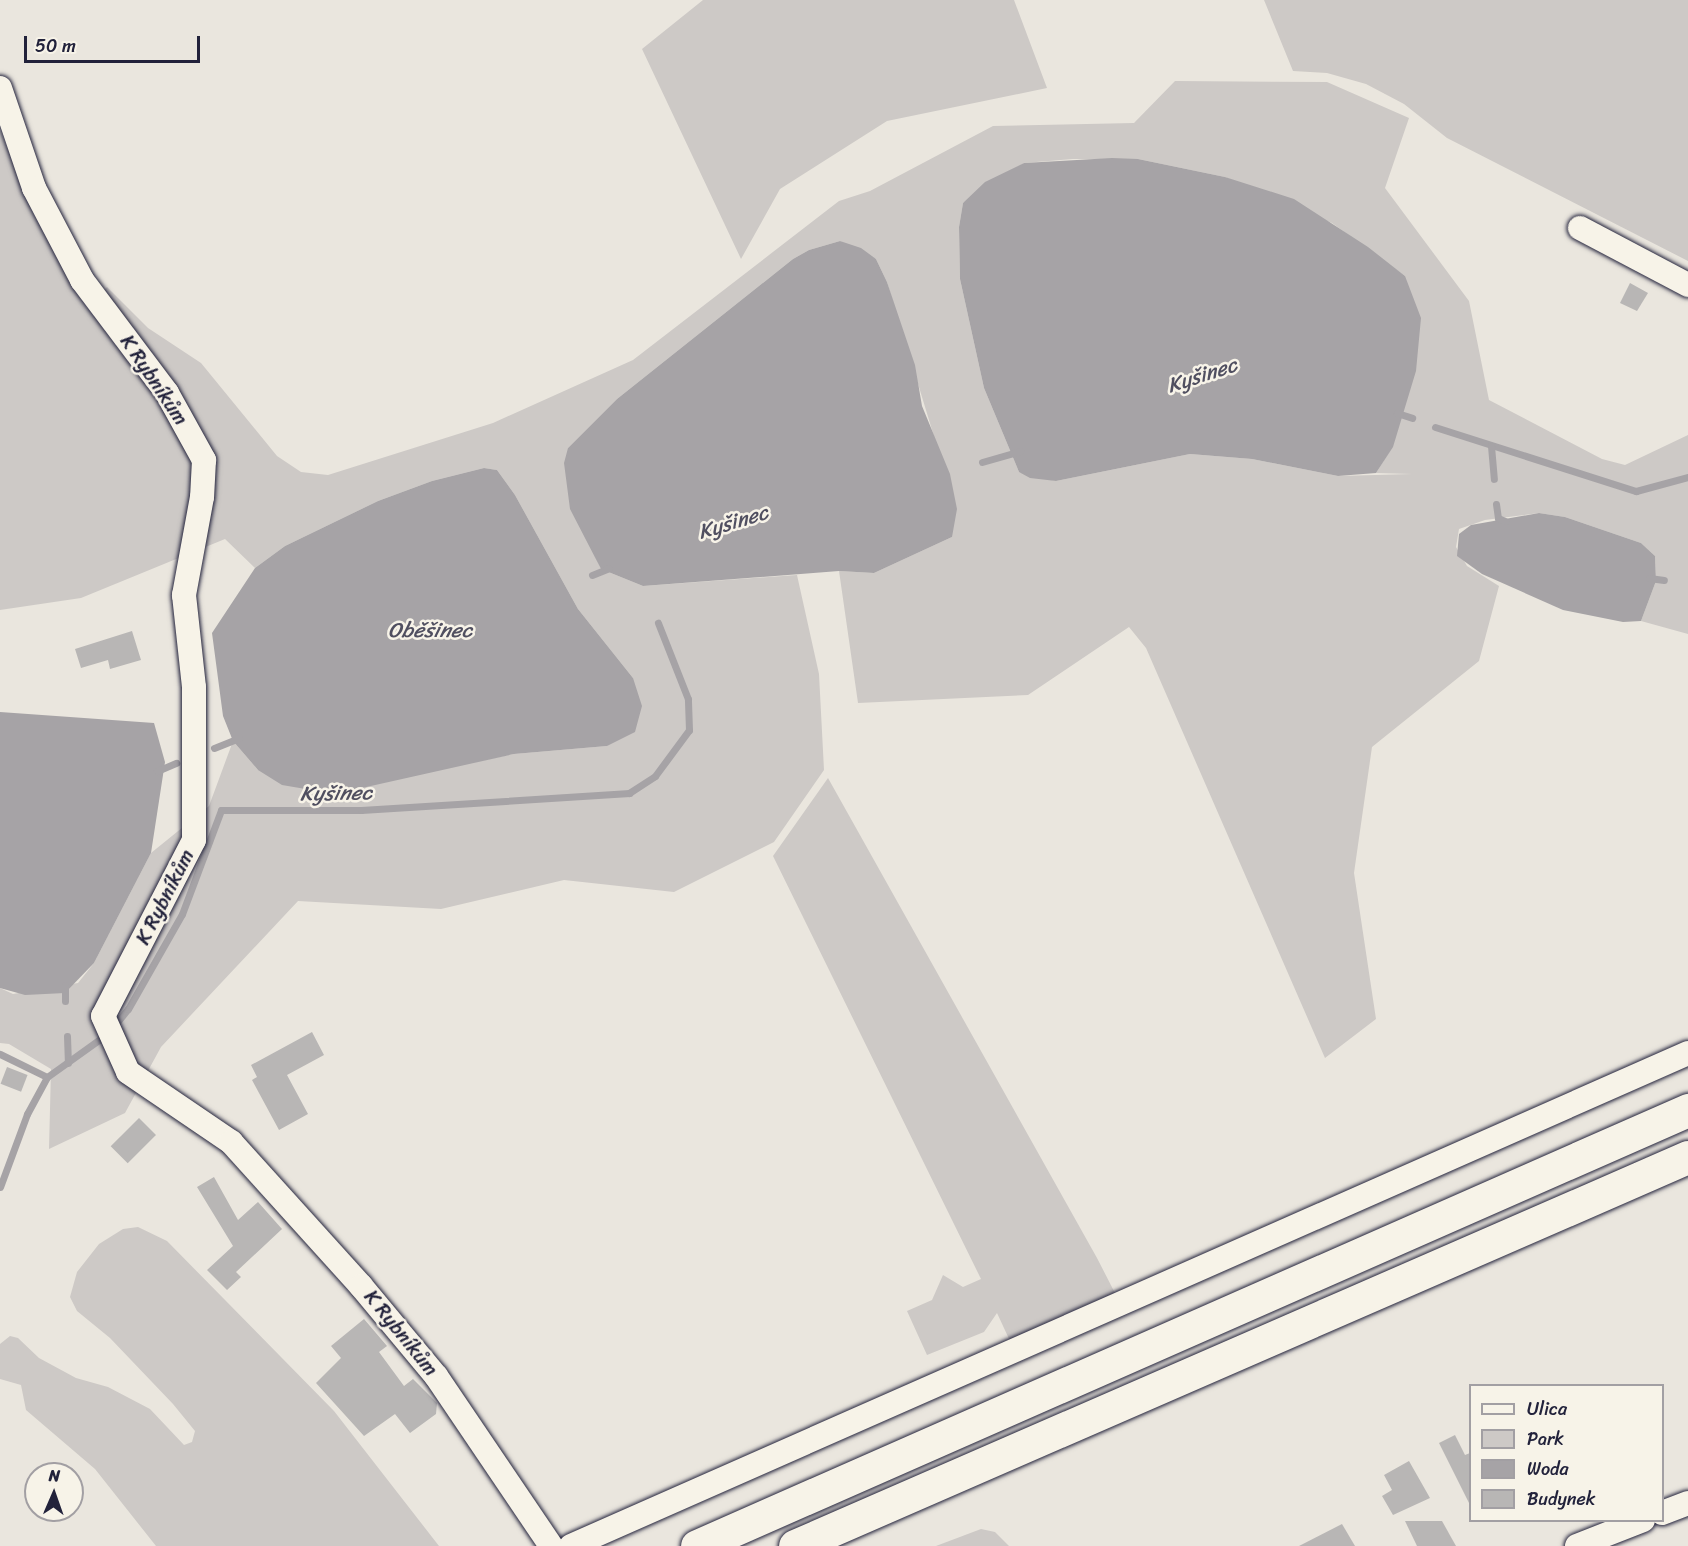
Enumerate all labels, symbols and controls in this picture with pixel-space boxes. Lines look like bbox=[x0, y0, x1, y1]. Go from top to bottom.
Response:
scale bar bbox=[27, 24, 202, 62]
text: 50 m bbox=[35, 30, 76, 62]
street label: K Rybníkům bbox=[115, 330, 193, 430]
water label: Kyšinec bbox=[1164, 352, 1240, 398]
water label: Kyšinec bbox=[695, 499, 771, 545]
water label: Oběšinec bbox=[388, 617, 472, 643]
water label: Kyšinec bbox=[300, 780, 372, 806]
street label: K Rybníkům bbox=[131, 845, 199, 949]
street label: K Rybníkům bbox=[359, 1285, 443, 1381]
legend bbox=[1469, 1384, 1664, 1522]
text: Ulica bbox=[1527, 1393, 1567, 1425]
text: Park bbox=[1527, 1423, 1564, 1455]
text: Woda bbox=[1527, 1453, 1569, 1485]
text: N bbox=[49, 1461, 61, 1490]
north arrow bbox=[24, 1462, 84, 1522]
text: Budynek bbox=[1527, 1483, 1595, 1515]

